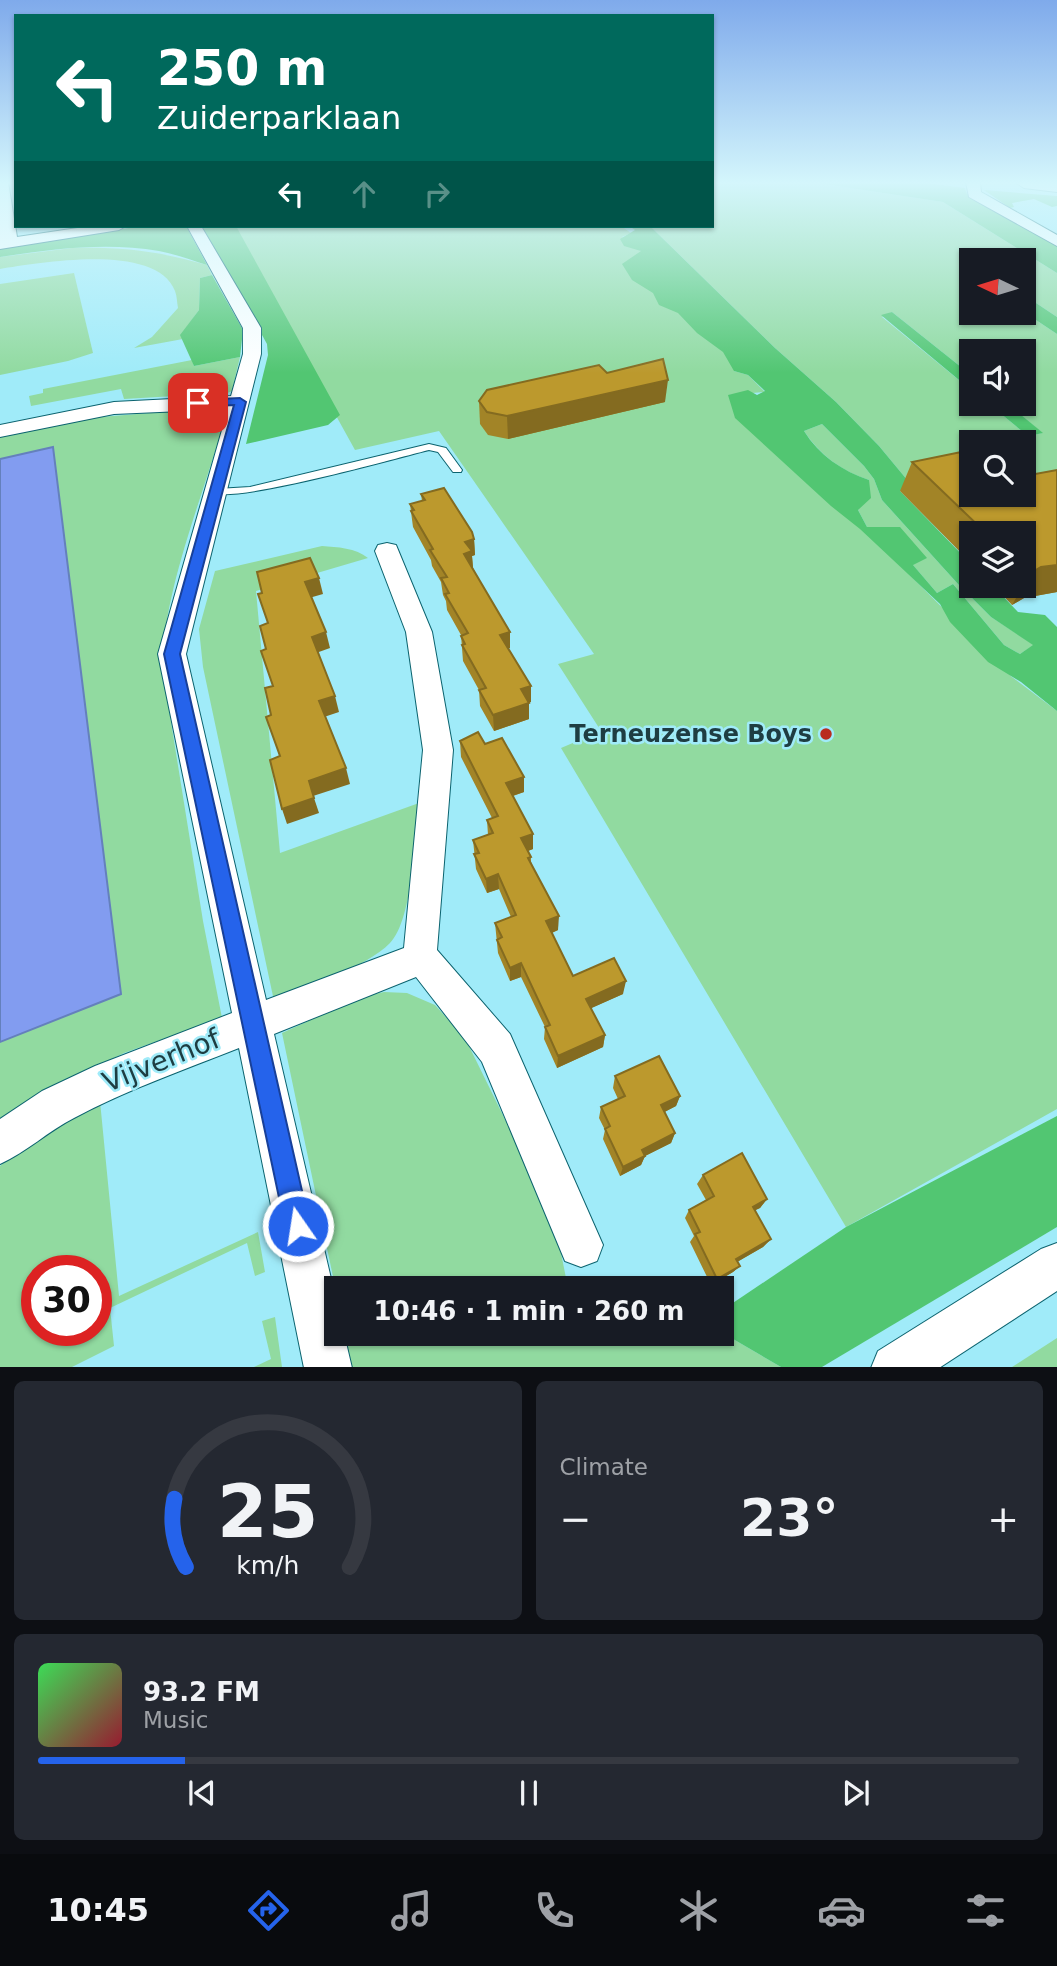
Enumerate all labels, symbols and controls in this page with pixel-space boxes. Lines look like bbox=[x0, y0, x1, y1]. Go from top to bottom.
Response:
text: 250 m bbox=[157, 40, 327, 97]
icon: left bbox=[42, 42, 133, 133]
text: Zuiderparklaan bbox=[157, 99, 401, 137]
icon: left bbox=[272, 175, 310, 213]
icon: ahead bbox=[345, 175, 383, 213]
icon: right bbox=[418, 175, 456, 213]
north arrow bbox=[959, 248, 1036, 326]
map controls bbox=[959, 248, 1036, 598]
button: sound bbox=[959, 339, 1036, 416]
pin bbox=[168, 373, 228, 433]
icon: arrive bbox=[179, 384, 217, 422]
button: search bbox=[959, 430, 1036, 507]
button: layers bbox=[959, 521, 1036, 598]
place label: Terneuzense Boys bbox=[569, 720, 812, 748]
marker: Terneuzense Boys bbox=[818, 726, 834, 742]
street label: Vijverhof bbox=[98, 1022, 226, 1099]
position arrow bbox=[261, 1189, 335, 1263]
speed limit sign: 30 bbox=[21, 1255, 112, 1346]
text: 10:46 · 1 min · 260 m bbox=[374, 1296, 684, 1326]
text: Climate bbox=[560, 1454, 648, 1480]
text: 25 bbox=[217, 1469, 318, 1554]
text: 23° bbox=[740, 1488, 838, 1548]
text: − bbox=[560, 1497, 591, 1541]
text: + bbox=[987, 1497, 1019, 1541]
text: km/h bbox=[236, 1550, 299, 1579]
text: 93.2 FM bbox=[143, 1677, 260, 1707]
text: Music bbox=[143, 1707, 208, 1733]
icon: previous bbox=[183, 1774, 221, 1812]
icon: pause bbox=[510, 1774, 548, 1812]
icon: next bbox=[837, 1774, 875, 1812]
icon: directions bbox=[244, 1886, 293, 1935]
icon: music bbox=[387, 1886, 436, 1935]
icon: phone bbox=[530, 1886, 579, 1935]
icon: climate bbox=[674, 1886, 723, 1935]
icon: car bbox=[817, 1886, 866, 1935]
icon: filters bbox=[961, 1886, 1010, 1935]
text: 10:45 bbox=[47, 1891, 149, 1929]

